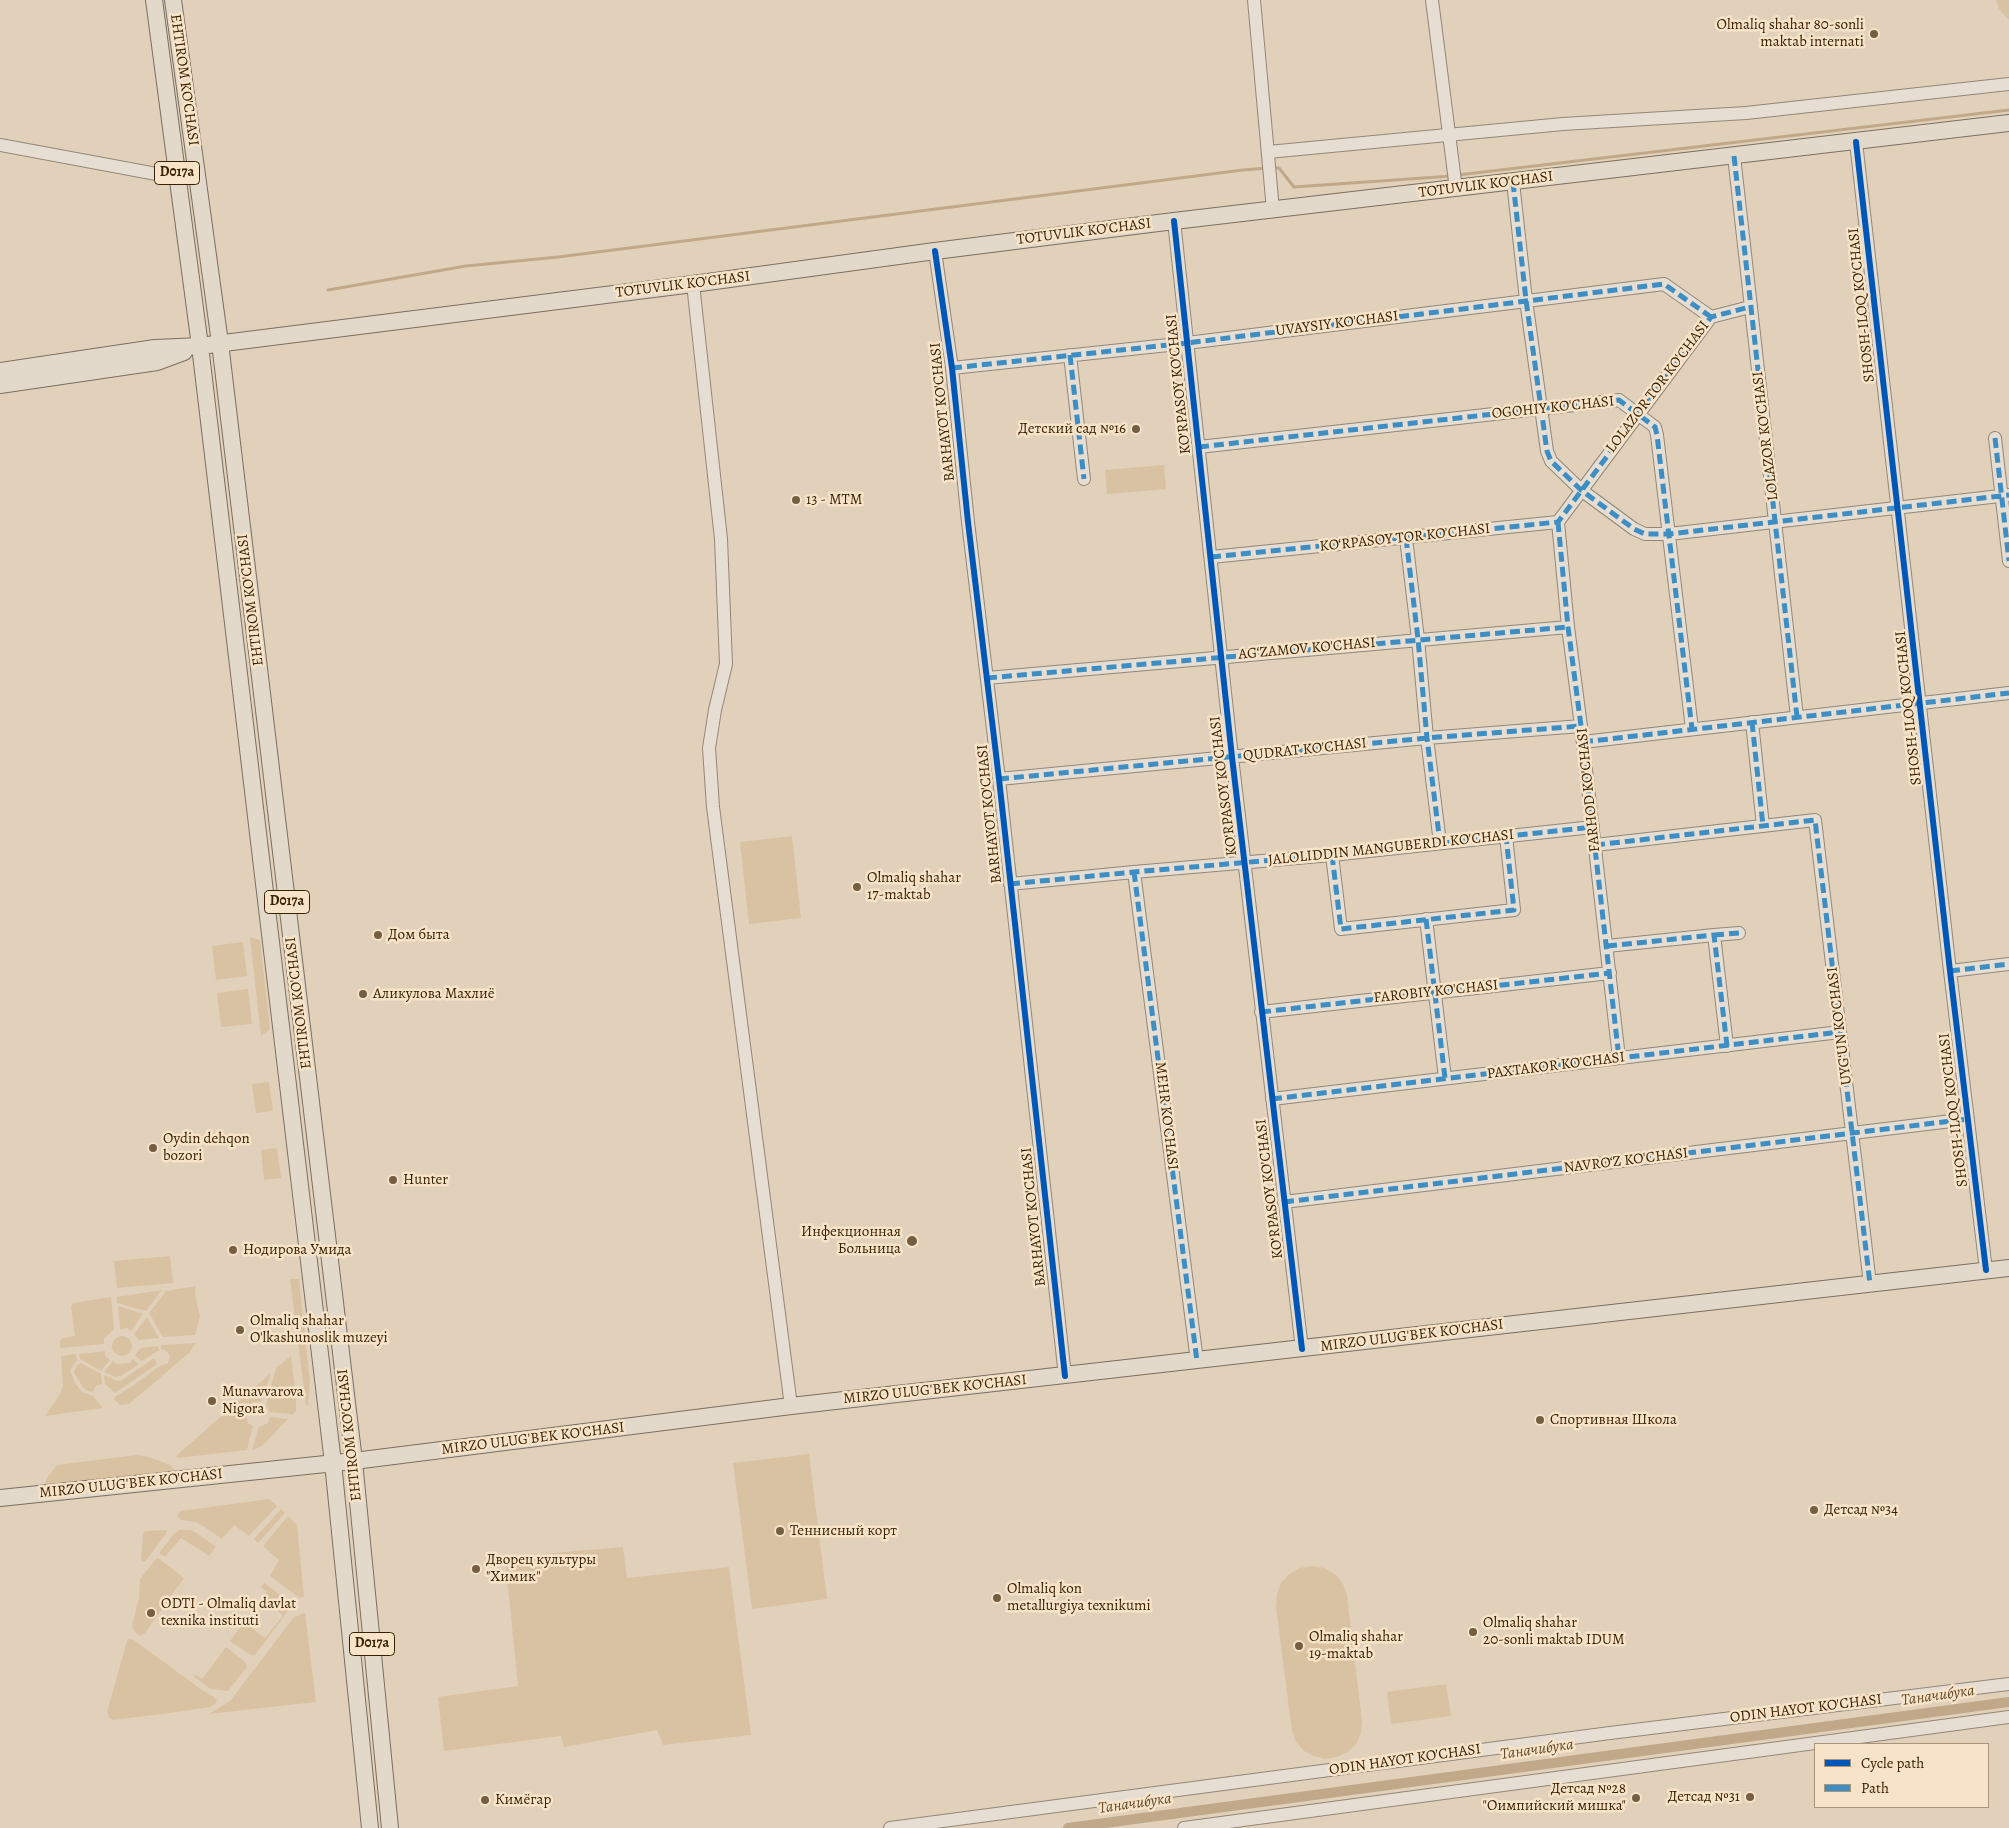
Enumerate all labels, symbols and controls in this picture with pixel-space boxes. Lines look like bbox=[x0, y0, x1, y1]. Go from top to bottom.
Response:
street label: EHTIROM KO'CHASI bbox=[166, 13, 202, 147]
place label: Olmaliq shahar 80-sonli maktab internati bbox=[1717, 16, 1864, 51]
marker: Olmaliq shahar 80-sonli maktab internati bbox=[1868, 28, 1880, 40]
road number: D017a bbox=[154, 162, 200, 184]
street label: TOTUVLIK KO'CHASI bbox=[1418, 168, 1554, 202]
street label: TOTUVLIK KO'CHASI bbox=[1016, 215, 1152, 249]
street label: SHOSH-ILOQ KO'CHASI bbox=[1845, 227, 1879, 383]
street label: TOTUVLIK KO'CHASI bbox=[615, 268, 751, 302]
street label: UVAYSIY KO'CHASI bbox=[1274, 308, 1400, 340]
street label: KO‘RPASOY KO'CHASI bbox=[1163, 313, 1195, 455]
street label: LOLAZOR TOR KO'CHASI bbox=[1602, 317, 1714, 457]
street label: BARHAYOT KO'CHASI bbox=[927, 342, 959, 482]
street label: LOLAZOR KO'CHASI bbox=[1749, 370, 1783, 502]
street label: OGOHIY KO'CHASI bbox=[1491, 393, 1615, 423]
place label: Детский сад №16 bbox=[1018, 420, 1126, 438]
marker: Детский сад №16 bbox=[1130, 423, 1142, 435]
place label: 13 - MTM bbox=[806, 491, 862, 509]
marker: 13 - MTM bbox=[790, 494, 802, 506]
street label: KO‘RPASOY TOR KO'CHASI bbox=[1319, 520, 1491, 556]
street label: EHTIROM KO'CHASI bbox=[234, 533, 268, 667]
street label: SHOSH-ILOQ KO'CHASI bbox=[1892, 630, 1926, 786]
street label: AG‘ZAMOV KO'CHASI bbox=[1238, 634, 1376, 664]
street label: KO‘RPASOY KO'CHASI bbox=[1206, 715, 1242, 857]
street label: FARHOD KO'CHASI bbox=[1574, 727, 1604, 853]
street label: QUDRAT KO'CHASI bbox=[1242, 735, 1368, 765]
street label: BARHAYOT KO'CHASI bbox=[974, 744, 1006, 884]
street label: JALOLIDDIN MANGUBERDI KO'CHASI bbox=[1267, 826, 1515, 870]
place label: Olmaliq shahar 17-maktab bbox=[867, 869, 961, 904]
marker: Olmaliq shahar 17-maktab bbox=[851, 881, 863, 893]
road number: D017a bbox=[264, 890, 310, 914]
place label: Дом быта bbox=[388, 926, 450, 944]
marker: Дом быта bbox=[372, 929, 384, 941]
street label: EHTIROM KO'CHASI bbox=[282, 936, 316, 1070]
street label: UYG‘UN KO'CHASI bbox=[1824, 966, 1856, 1086]
street label: FAROBIY KO'CHASI bbox=[1373, 976, 1499, 1008]
place label: Аликулова Махлиё bbox=[373, 985, 495, 1003]
marker: Аликулова Махлиё bbox=[357, 988, 369, 1000]
street label: SHOSH-ILOQ KO'CHASI bbox=[1936, 1032, 1972, 1188]
street label: PAXTAKOR KO'CHASI bbox=[1486, 1049, 1626, 1083]
street label: MEHR KO'CHASI bbox=[1150, 1061, 1182, 1171]
street label: KO‘RPASOY KO'CHASI bbox=[1252, 1118, 1288, 1260]
place label: Oydin dehqon bozori bbox=[163, 1130, 250, 1165]
marker: Oydin dehqon bozori bbox=[147, 1142, 159, 1154]
street label: NAVRO‘Z KO'CHASI bbox=[1563, 1144, 1689, 1178]
street label: BARHAYOT KO'CHASI bbox=[1018, 1147, 1050, 1287]
place label: Hunter bbox=[403, 1171, 448, 1189]
marker: Hunter bbox=[387, 1174, 399, 1186]
place label: Инфекционная Больница bbox=[801, 1223, 901, 1258]
marker: Инфекционная Больница bbox=[905, 1234, 919, 1248]
place label: Нодирова Умида bbox=[243, 1241, 351, 1259]
marker: Нодирова Умида bbox=[227, 1244, 239, 1256]
place label: Olmaliq shahar O'lkashunoslik muzeyi bbox=[250, 1312, 388, 1347]
street label: MIRZO ULUG'BEK KO'CHASI bbox=[1319, 1316, 1505, 1356]
marker: Olmaliq shahar O'lkashunoslik muzeyi bbox=[234, 1324, 246, 1336]
street label: EHTIROM KO'CHASI bbox=[334, 1368, 366, 1502]
street label: MIRZO ULUG'BEK KO'CHASI bbox=[842, 1371, 1028, 1409]
place label: Munavvarova Nigora bbox=[222, 1383, 304, 1418]
marker: Munavvarova Nigora bbox=[206, 1395, 218, 1407]
place label: Спортивная Школа bbox=[1550, 1411, 1677, 1429]
marker: Спортивная Школа bbox=[1534, 1414, 1546, 1426]
street label: MIRZO ULUG'BEK KO'CHASI bbox=[440, 1419, 626, 1459]
street label: MIRZO ULUG'BEK KO'CHASI bbox=[38, 1465, 224, 1503]
place label: Детсад №34 bbox=[1824, 1501, 1898, 1519]
marker: Детсад №34 bbox=[1808, 1504, 1820, 1516]
place label: Теннисный корт bbox=[790, 1522, 897, 1540]
marker: Теннисный корт bbox=[774, 1525, 786, 1537]
place label: Дворец культуры "Химик" bbox=[486, 1551, 596, 1586]
marker: Дворец культуры "Химик" bbox=[470, 1563, 482, 1575]
place label: Olmaliq kon metallurgiya texnikumi bbox=[1007, 1580, 1151, 1615]
marker: Olmaliq kon metallurgiya texnikumi bbox=[991, 1592, 1003, 1604]
place label: ODTI - Olmaliq davlat texnika instituti bbox=[161, 1595, 296, 1630]
marker: ODTI - Olmaliq davlat texnika instituti bbox=[145, 1607, 157, 1619]
place label: Olmaliq shahar 20-sonli maktab IDUM bbox=[1483, 1614, 1625, 1649]
marker: Olmaliq shahar 20-sonli maktab IDUM bbox=[1467, 1626, 1479, 1638]
place label: Olmaliq shahar 19-maktab bbox=[1309, 1628, 1403, 1663]
road number: D017a bbox=[350, 1632, 394, 1656]
marker: Olmaliq shahar 19-maktab bbox=[1293, 1640, 1305, 1652]
water label: Таначибука bbox=[1900, 1681, 1976, 1711]
street label: ODIN HAYOT KO'CHASI bbox=[1729, 1691, 1883, 1727]
water label: Таначибука bbox=[1499, 1735, 1575, 1765]
street label: ODIN HAYOT KO'CHASI bbox=[1328, 1740, 1482, 1780]
legend bbox=[1814, 1743, 1989, 1808]
text: Cycle path bbox=[1861, 1753, 1924, 1773]
text: Path bbox=[1861, 1778, 1889, 1798]
place label: Детсад №28 "Оимпийский мишка" bbox=[1483, 1780, 1626, 1815]
place label: Детсад №31 bbox=[1668, 1788, 1740, 1806]
water label: Таначибука bbox=[1097, 1789, 1173, 1819]
place label: Кимёгар bbox=[495, 1791, 551, 1809]
marker: Детсад №31 bbox=[1744, 1791, 1756, 1803]
marker: Детсад №28 "Оимпийский мишка" bbox=[1630, 1792, 1642, 1804]
marker: Кимёгар bbox=[479, 1794, 491, 1806]

